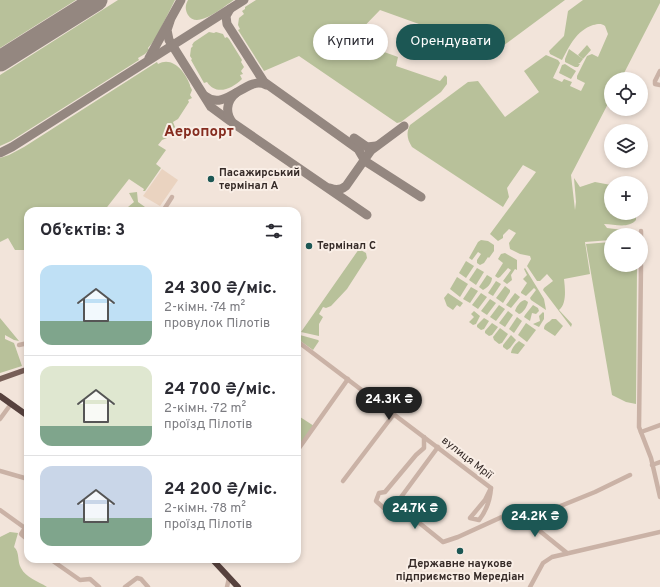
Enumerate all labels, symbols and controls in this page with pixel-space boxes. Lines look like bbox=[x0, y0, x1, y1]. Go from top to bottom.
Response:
chip: Купити bbox=[313, 24, 388, 60]
chip: Орендувати bbox=[396, 24, 505, 60]
map controls bbox=[604, 72, 648, 272]
button: locate bbox=[604, 72, 648, 116]
district label: Аеропорт bbox=[164, 123, 234, 142]
button: layers bbox=[604, 124, 648, 168]
place label: Пасажирський термінал A bbox=[219, 166, 300, 193]
marker: Пасажирський термінал A bbox=[206, 174, 216, 184]
button: + bbox=[604, 176, 648, 220]
text: Об’єктів: 3 bbox=[40, 220, 125, 242]
icon: filters bbox=[263, 220, 285, 242]
button: − bbox=[604, 228, 648, 272]
place label: Термінал C bbox=[317, 239, 376, 253]
marker: Термінал C bbox=[304, 241, 314, 251]
text: 24 300 ₴/міс. bbox=[164, 278, 276, 300]
icon: home bbox=[72, 281, 120, 329]
text: 2-кімн. · 74 m² bbox=[164, 300, 245, 316]
text: провулок Пілотів bbox=[164, 316, 270, 332]
text: 24 700 ₴/міс. bbox=[164, 379, 276, 401]
icon: home bbox=[72, 382, 120, 430]
pin: 24.3K ₴ bbox=[352, 387, 426, 421]
text: 24.3K ₴ bbox=[365, 392, 413, 408]
text: 2-кімн. · 72 m² bbox=[164, 401, 246, 417]
text: проїзд Пілотів bbox=[164, 417, 252, 433]
street label: вулиця Мрії bbox=[439, 434, 496, 482]
text: 24 200 ₴/міс. bbox=[164, 479, 277, 501]
icon: home bbox=[72, 482, 120, 530]
pin: 24.7K ₴ bbox=[378, 496, 452, 530]
text: 2-кімн. · 78 m² bbox=[164, 501, 246, 517]
text: 24.7K ₴ bbox=[392, 501, 438, 517]
pin: 24.2K ₴ bbox=[498, 504, 572, 538]
text: 24.2K ₴ bbox=[511, 509, 559, 525]
text: проїзд Пілотів bbox=[164, 517, 252, 533]
marker: Державне наукове підприємство Мередіан bbox=[455, 546, 465, 556]
place label: Державне наукове підприємство Мередіан bbox=[396, 557, 524, 584]

